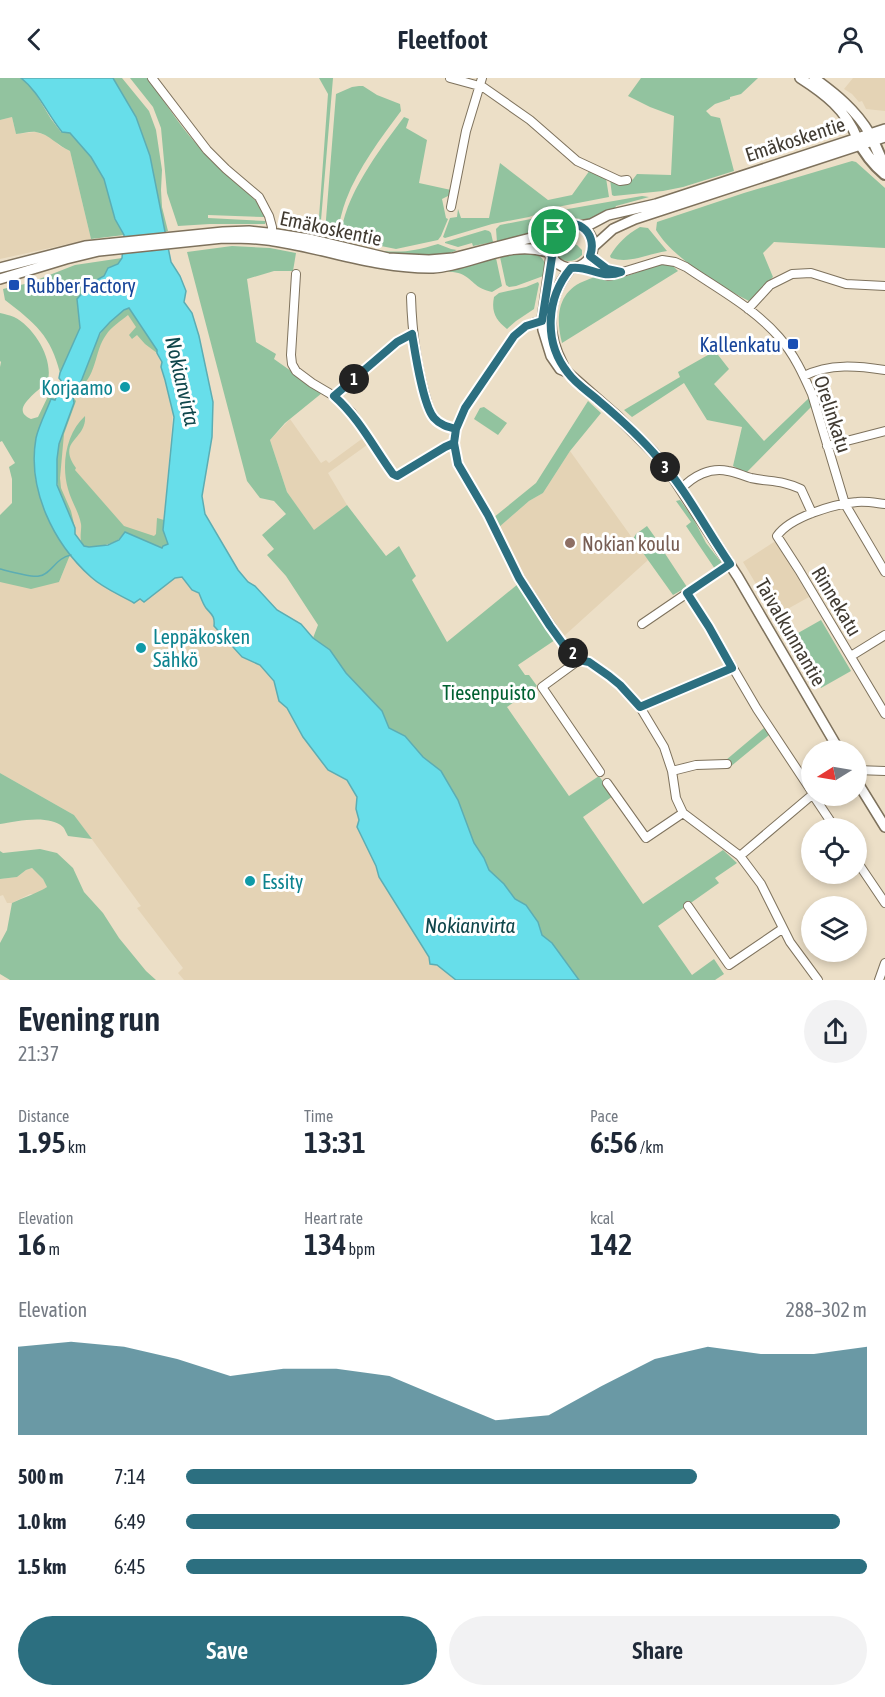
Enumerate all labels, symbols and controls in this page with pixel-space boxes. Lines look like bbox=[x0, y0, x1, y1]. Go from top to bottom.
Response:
icon: back bbox=[18, 23, 51, 56]
icon: person bbox=[834, 23, 867, 56]
text: Fleetfoot bbox=[397, 24, 488, 55]
street label: Emäkoskentie bbox=[742, 112, 848, 166]
street label: Emäkoskentie bbox=[278, 206, 384, 250]
pin bbox=[528, 206, 579, 257]
icon: arrive bbox=[537, 215, 570, 248]
place label: Rubber Factory bbox=[26, 274, 136, 297]
marker: Rubber Factory bbox=[7, 278, 21, 292]
place label: Kallenkatu bbox=[700, 333, 781, 356]
water label: Nokianvirta bbox=[161, 334, 205, 428]
marker: Kallenkatu bbox=[786, 337, 800, 351]
pin: 1 bbox=[339, 364, 369, 394]
text: 1 bbox=[350, 370, 358, 388]
street label: Orelinkatu bbox=[810, 373, 856, 455]
place label: Korjaamo bbox=[41, 376, 113, 399]
marker: Korjaamo bbox=[118, 380, 132, 394]
pin: 3 bbox=[650, 452, 680, 482]
text: 3 bbox=[661, 458, 669, 476]
place label: Nokian koulu bbox=[582, 532, 680, 555]
marker: Nokian koulu bbox=[563, 536, 577, 550]
street label: Rinnekatu bbox=[807, 562, 867, 640]
street label: Taivalkunnantie bbox=[751, 574, 831, 690]
place label: Leppäkosken Sähkö bbox=[153, 625, 250, 671]
pin: 2 bbox=[558, 638, 588, 668]
marker: Leppäkosken Sähkö bbox=[134, 641, 148, 655]
text: 2 bbox=[569, 644, 577, 662]
park label: Tiesenpuisto bbox=[442, 681, 536, 704]
north arrow bbox=[801, 740, 867, 806]
map controls bbox=[801, 740, 867, 962]
button: locate bbox=[801, 818, 867, 884]
place label: Essity bbox=[262, 870, 303, 893]
marker: Essity bbox=[243, 874, 257, 888]
button: layers bbox=[801, 896, 867, 962]
water label: Nokianvirta bbox=[425, 913, 516, 937]
text: Evening run bbox=[18, 1000, 160, 1038]
button: share bbox=[804, 1000, 867, 1063]
text: 21:37 bbox=[18, 1042, 59, 1065]
text: Distance bbox=[18, 1107, 69, 1125]
text: Time bbox=[304, 1107, 333, 1125]
text: Pace bbox=[590, 1107, 618, 1125]
text: 1.95 bbox=[18, 1125, 66, 1159]
text: 13:31 bbox=[304, 1125, 366, 1159]
text: 6:56 bbox=[590, 1125, 638, 1159]
text: km bbox=[66, 1138, 86, 1156]
text: /km bbox=[638, 1138, 664, 1156]
text: Elevation bbox=[18, 1209, 73, 1227]
text: Heart rate bbox=[304, 1209, 363, 1227]
text: kcal bbox=[590, 1209, 614, 1227]
text: 16 bbox=[18, 1227, 46, 1261]
text: 134 bbox=[304, 1227, 346, 1261]
text: 142 bbox=[590, 1227, 632, 1261]
text: m bbox=[46, 1240, 60, 1258]
text: bpm bbox=[346, 1240, 375, 1258]
text: Elevation bbox=[18, 1298, 87, 1321]
text: 288–302 m bbox=[785, 1298, 867, 1321]
text: 500 m bbox=[18, 1465, 63, 1488]
text: 7:14 bbox=[114, 1465, 146, 1488]
text: 1.0 km bbox=[18, 1510, 66, 1533]
text: 6:49 bbox=[114, 1510, 146, 1533]
text: 1.5 km bbox=[18, 1555, 66, 1578]
text: 6:45 bbox=[114, 1555, 146, 1578]
button: Save bbox=[18, 1616, 437, 1685]
button: Share bbox=[449, 1616, 867, 1685]

